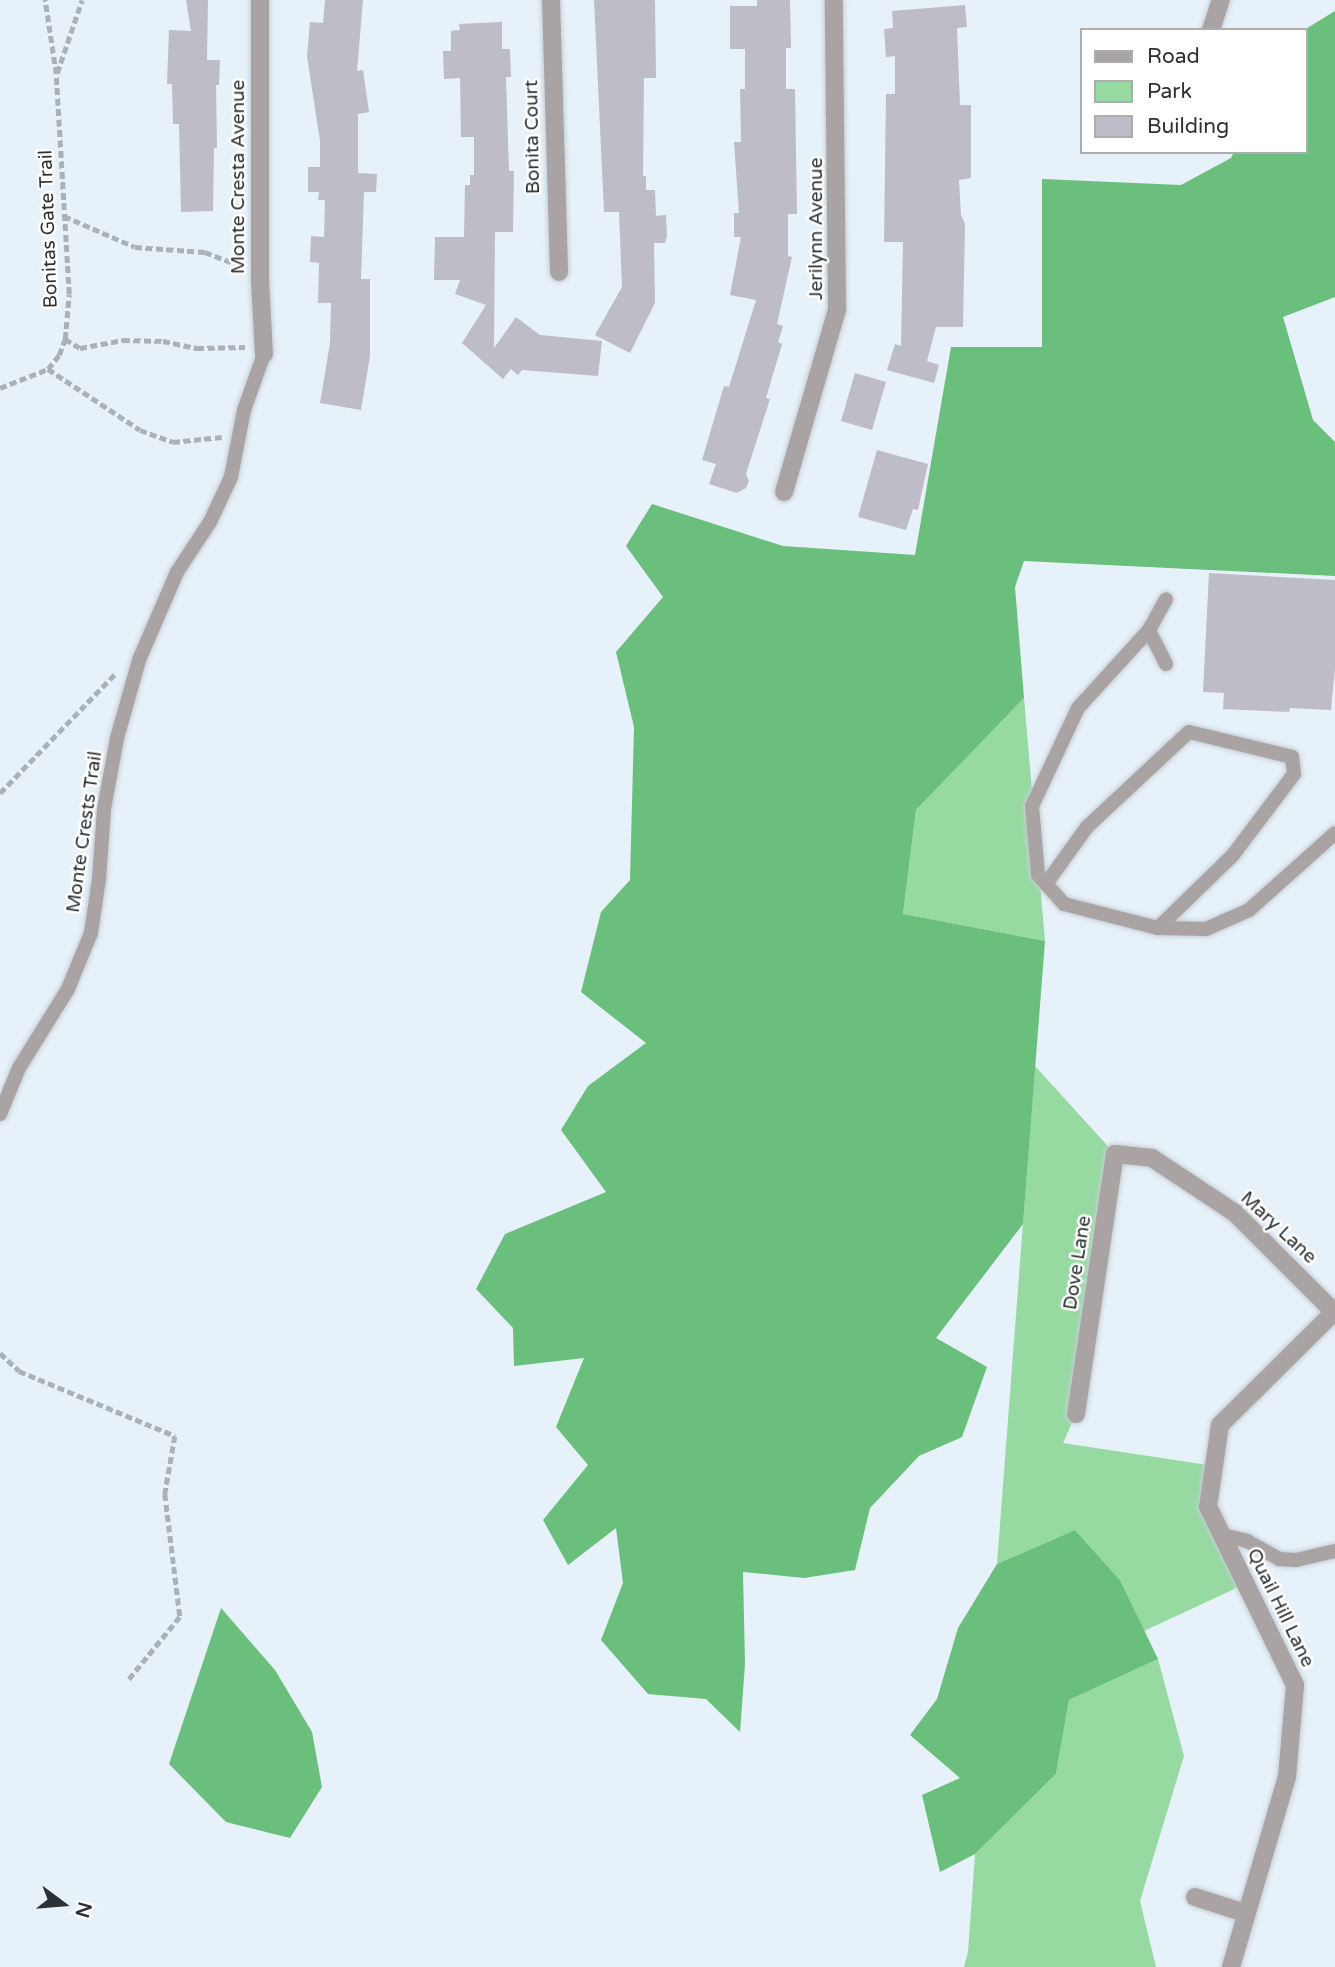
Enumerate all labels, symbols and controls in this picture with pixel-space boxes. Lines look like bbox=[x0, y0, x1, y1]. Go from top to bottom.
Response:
legend bbox=[1080, 28, 1307, 154]
text: Road bbox=[1147, 44, 1200, 69]
text: Park bbox=[1147, 79, 1192, 104]
street label: Monte Cresta Avenue bbox=[228, 80, 250, 274]
street label: Bonita Court bbox=[521, 80, 545, 194]
text: Building bbox=[1147, 114, 1229, 139]
street label: Bonitas Gate Trail bbox=[35, 149, 63, 309]
street label: Jerilynn Avenue bbox=[806, 158, 828, 300]
street label: Monte Crests Trail bbox=[62, 750, 108, 914]
street label: Mary Lane bbox=[1235, 1187, 1321, 1269]
street label: Dove Lane bbox=[1059, 1214, 1097, 1312]
street label: Quail Hill Lane bbox=[1241, 1545, 1319, 1671]
north arrow bbox=[28, 1869, 98, 1939]
text: N bbox=[71, 1899, 96, 1920]

